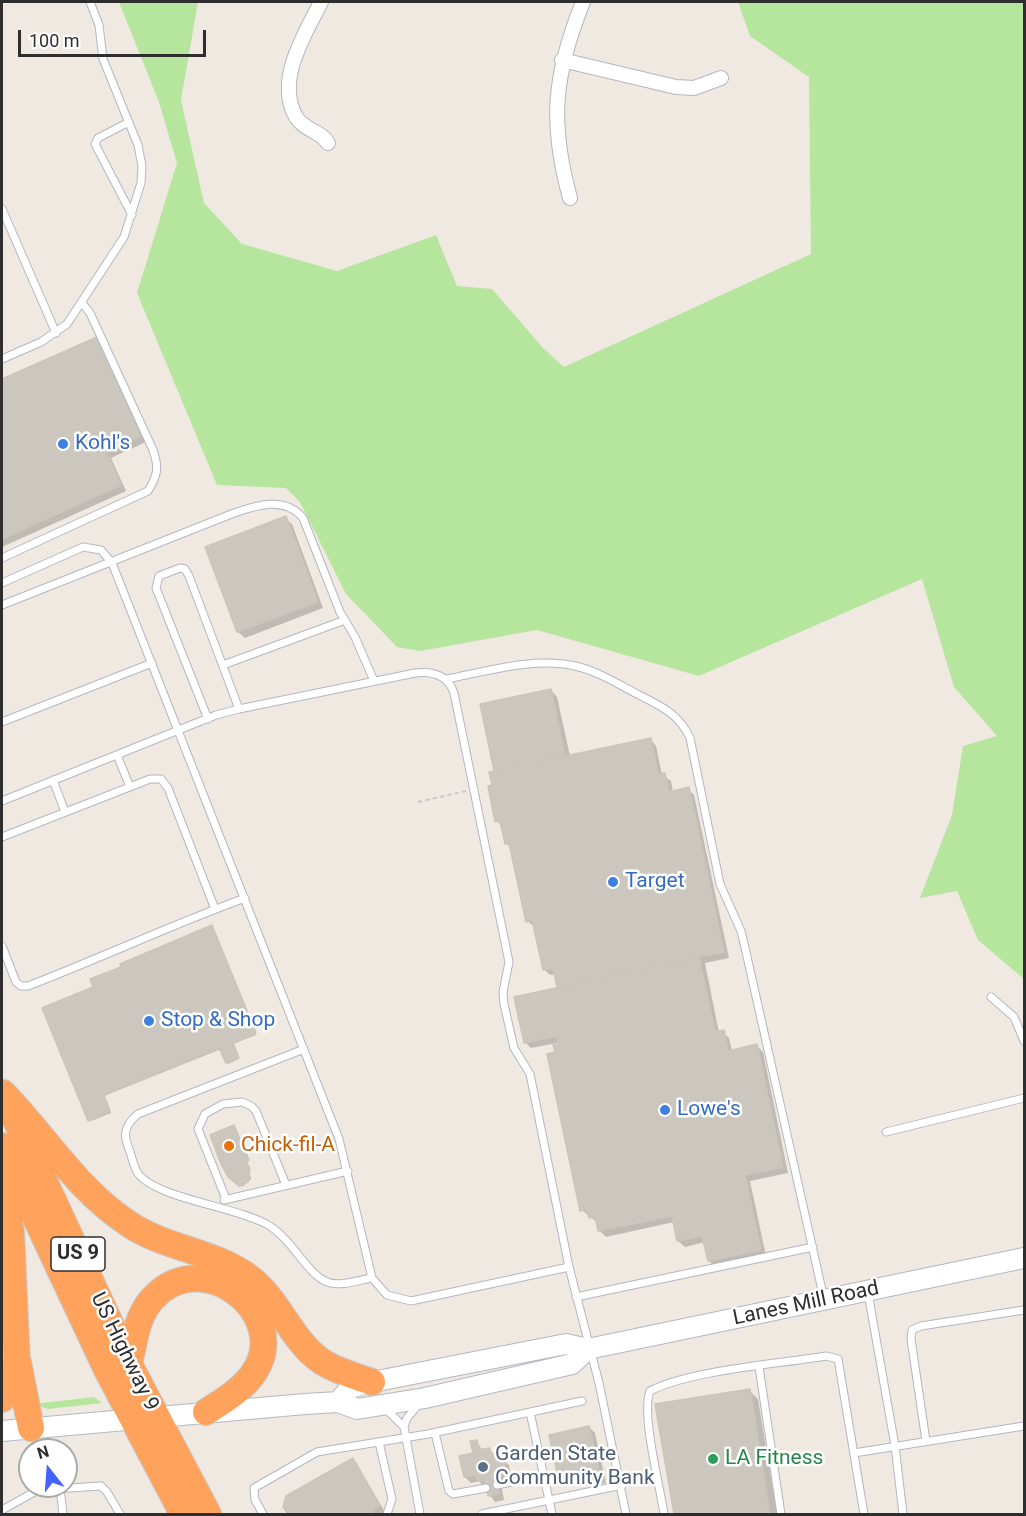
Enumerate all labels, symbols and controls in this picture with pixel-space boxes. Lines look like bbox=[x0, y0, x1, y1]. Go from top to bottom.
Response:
scale bar bbox=[21, 18, 208, 56]
text: 100 m bbox=[29, 30, 80, 51]
place label: Kohl's bbox=[75, 431, 130, 457]
marker: Kohl's bbox=[56, 437, 70, 451]
place label: Target bbox=[625, 869, 685, 895]
marker: Target bbox=[606, 875, 620, 889]
place label: Stop & Shop bbox=[161, 1008, 275, 1034]
marker: Stop & Shop bbox=[142, 1014, 156, 1028]
place label: Lowe's bbox=[677, 1097, 741, 1123]
marker: Lowe's bbox=[658, 1103, 672, 1117]
place label: Chick-fil-A bbox=[241, 1133, 335, 1159]
marker: Chick-fil-A bbox=[222, 1139, 236, 1153]
road number: US 9 bbox=[51, 1237, 105, 1271]
street label: Lanes Mill Road bbox=[731, 1276, 881, 1332]
street label: US Highway 9 bbox=[84, 1289, 164, 1415]
north arrow bbox=[18, 1438, 78, 1498]
text: N bbox=[35, 1441, 51, 1463]
place label: Garden State Community Bank bbox=[495, 1442, 655, 1492]
place label: LA Fitness bbox=[725, 1446, 823, 1472]
marker: LA Fitness bbox=[706, 1452, 720, 1466]
marker: Garden State Community Bank bbox=[476, 1460, 490, 1474]

